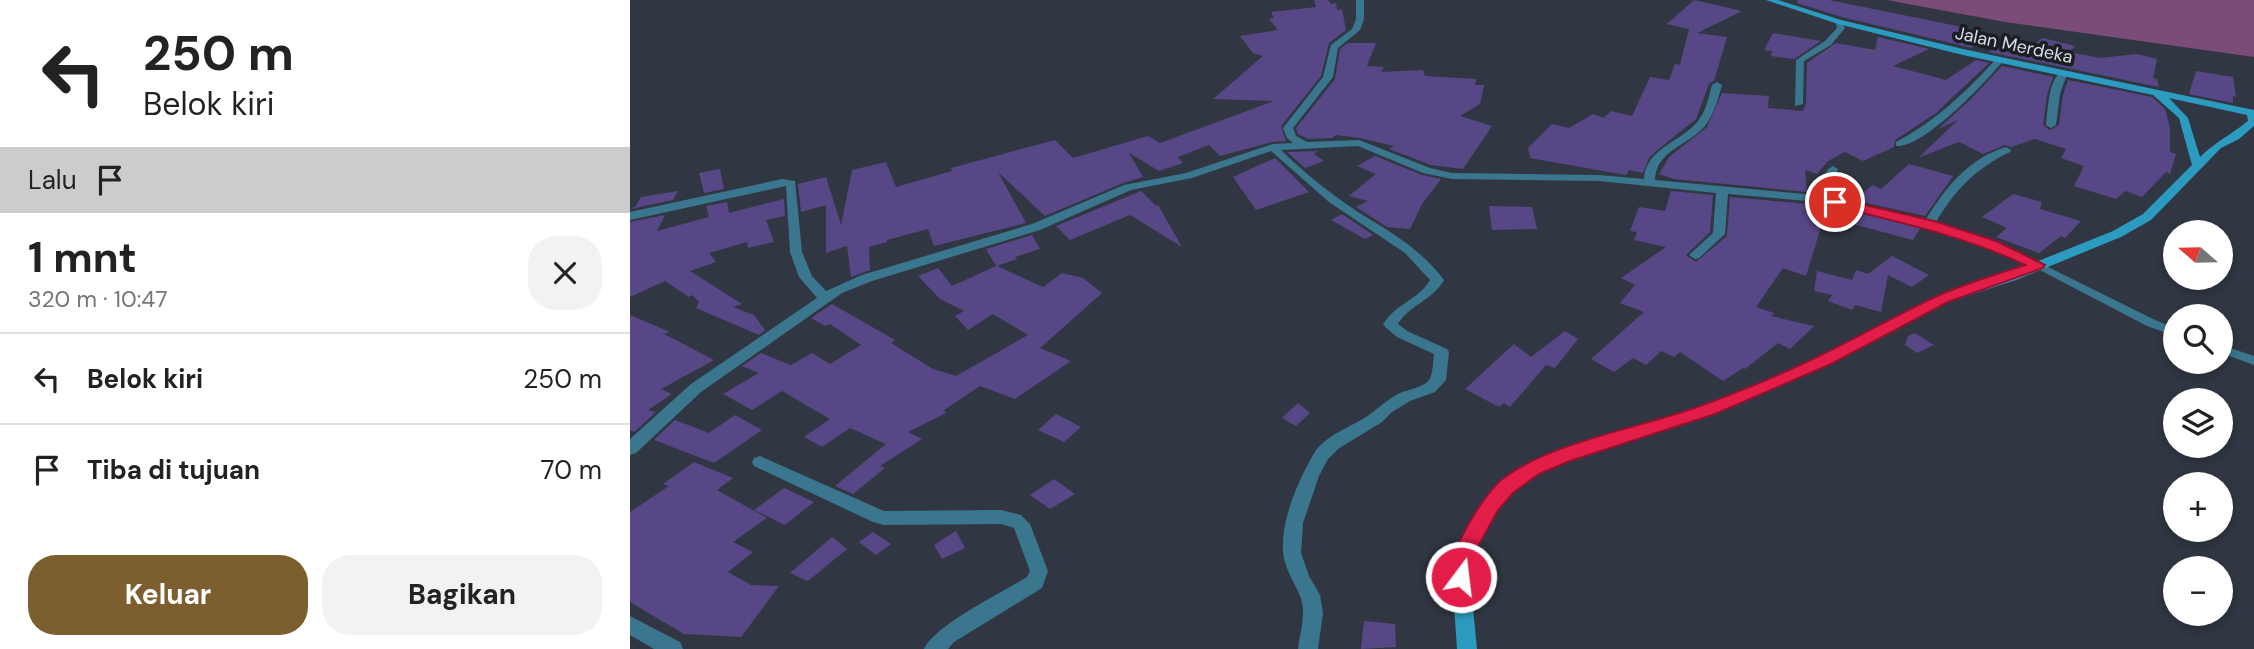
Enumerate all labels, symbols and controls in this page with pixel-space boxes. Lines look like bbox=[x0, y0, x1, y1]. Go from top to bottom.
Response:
text: 250 m bbox=[143, 21, 294, 85]
street label: Jalan Merdeka bbox=[1953, 21, 2075, 69]
icon: left bbox=[28, 28, 119, 119]
text: Belok kiri bbox=[143, 83, 275, 125]
icon: arrive bbox=[91, 161, 129, 199]
text: Lalu bbox=[28, 163, 77, 197]
pin bbox=[1805, 172, 1865, 232]
icon: arrive bbox=[1816, 183, 1854, 221]
north arrow bbox=[2163, 220, 2233, 290]
map controls bbox=[2163, 220, 2233, 626]
text: 1 mnt bbox=[28, 230, 137, 285]
button: close bbox=[528, 236, 602, 310]
text: 320 m · 10:47 bbox=[28, 284, 168, 314]
button: search bbox=[2163, 304, 2233, 374]
icon: left bbox=[28, 360, 66, 398]
text: Belok kiri bbox=[87, 362, 203, 396]
text: 250 m bbox=[523, 362, 602, 396]
button: layers bbox=[2163, 388, 2233, 458]
icon: arrive bbox=[28, 451, 66, 489]
text: Tiba di tujuan bbox=[87, 453, 260, 487]
text: 70 m bbox=[541, 453, 602, 487]
button: + bbox=[2163, 472, 2233, 542]
position arrow bbox=[1424, 540, 1498, 614]
button: Keluar bbox=[28, 555, 308, 635]
button: Bagikan bbox=[322, 555, 602, 635]
button: − bbox=[2163, 556, 2233, 626]

